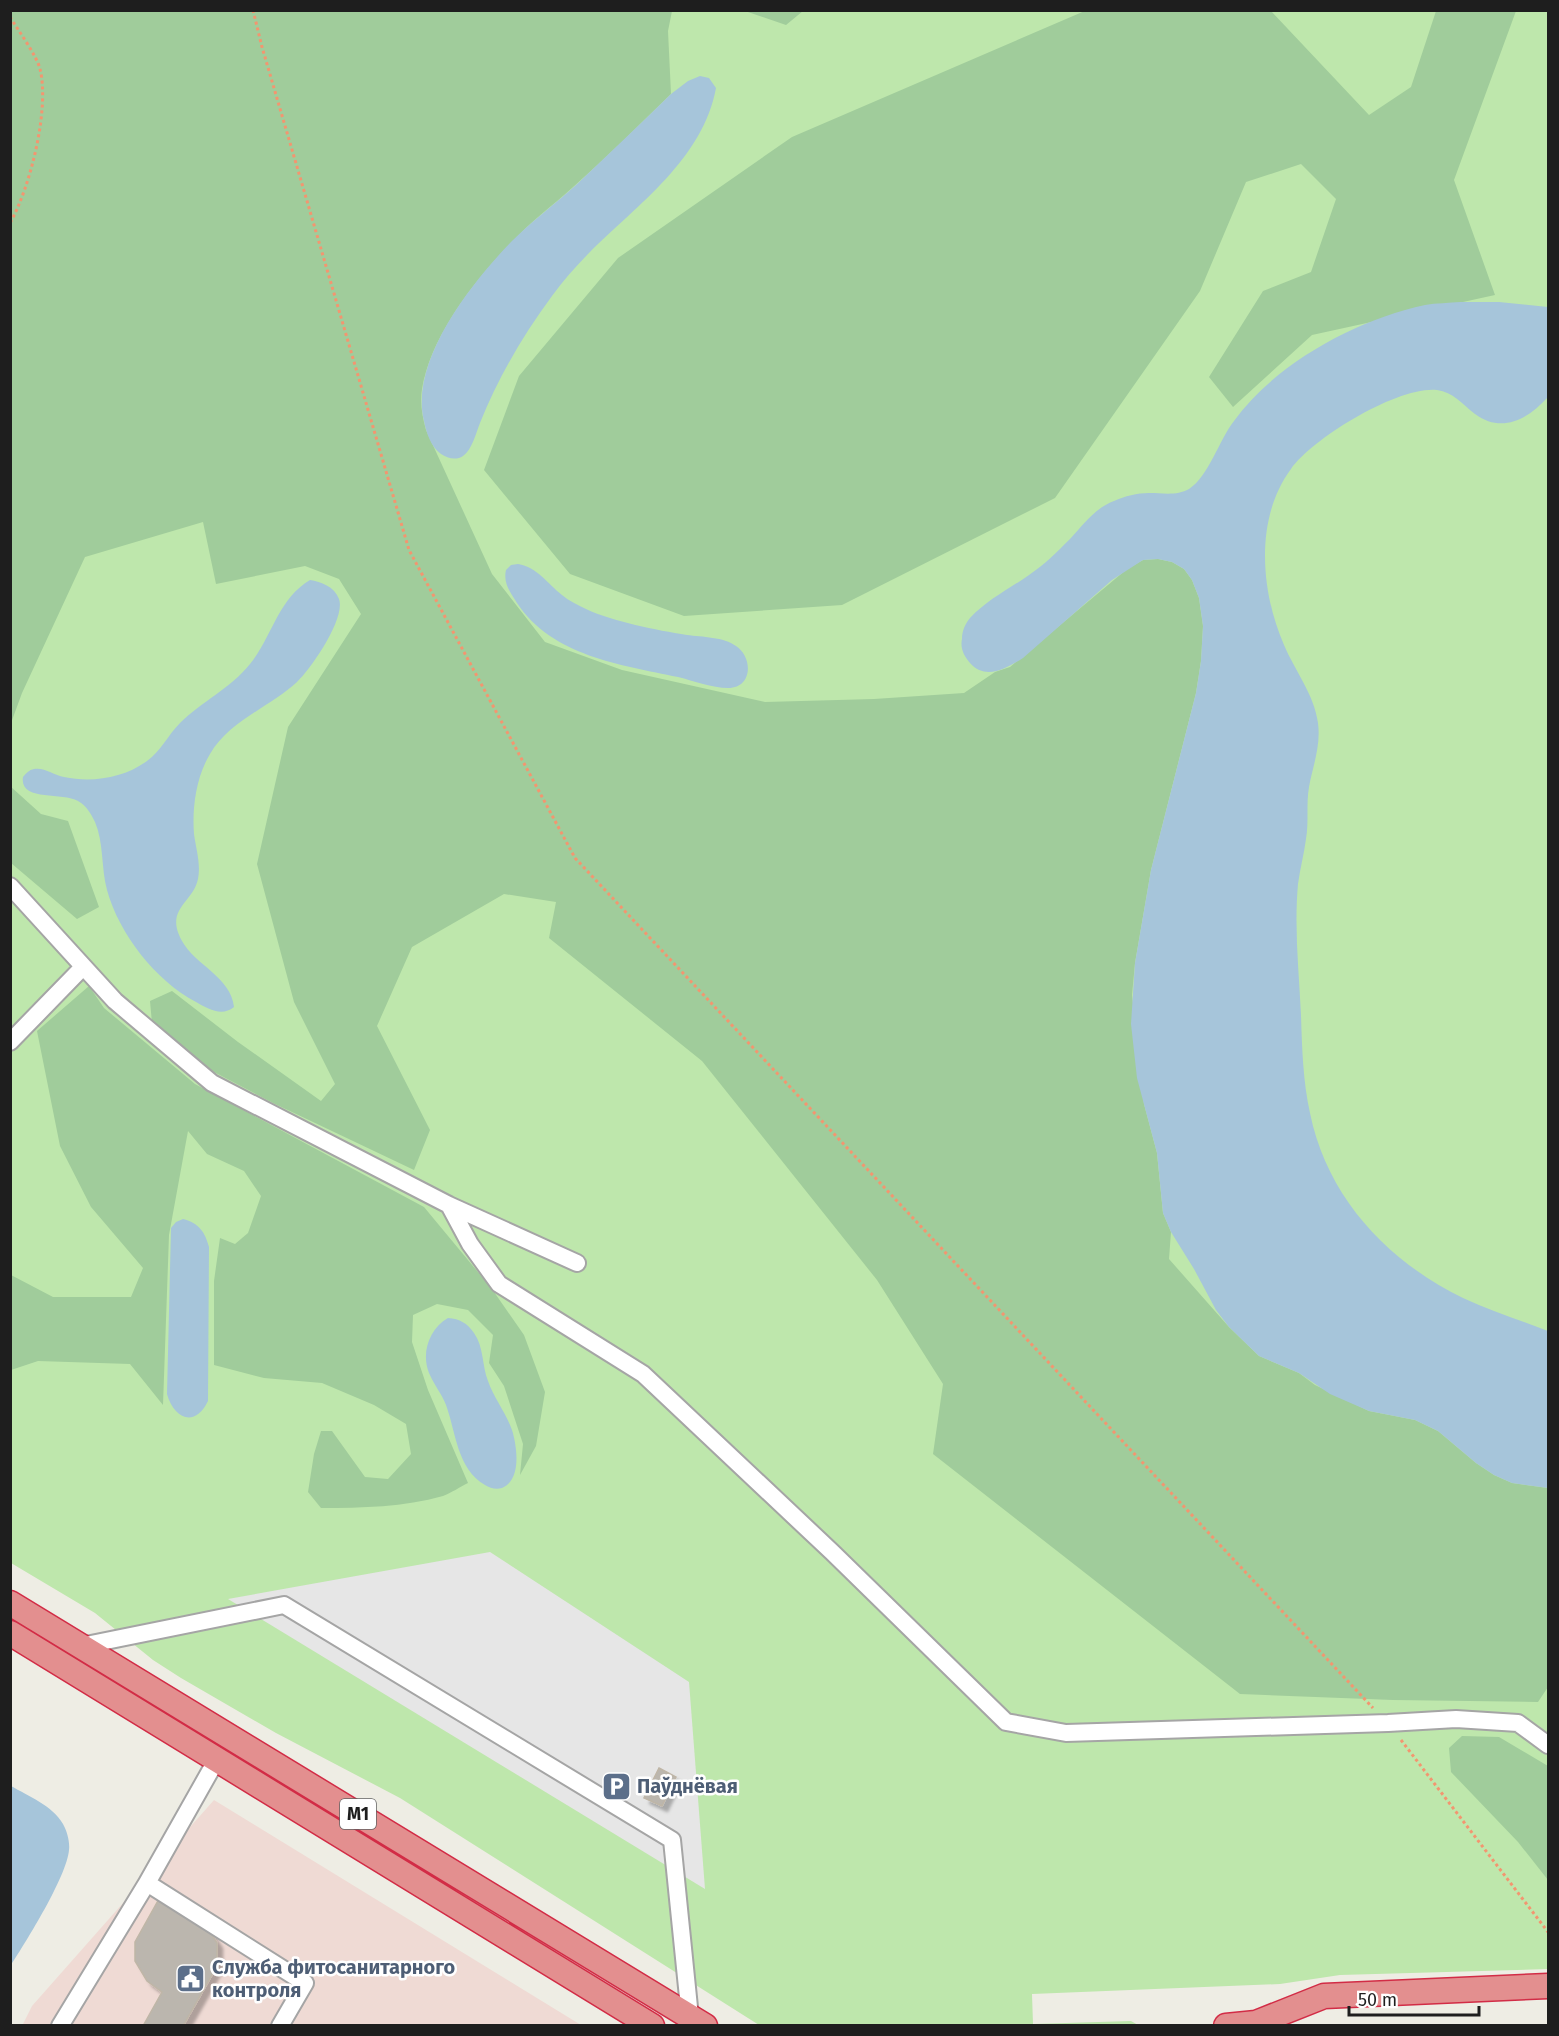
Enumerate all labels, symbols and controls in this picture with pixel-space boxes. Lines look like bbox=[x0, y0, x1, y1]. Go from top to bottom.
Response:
parking icon: Паўднёвая bbox=[600, 1770, 632, 1802]
place label: Паўднёвая bbox=[637, 1774, 738, 1798]
road number: М1 bbox=[340, 1799, 376, 1829]
place label: Служба фитосанитарного контроля bbox=[212, 1955, 455, 2002]
public building icon: Служба фитосанитарного контроля bbox=[175, 1963, 207, 1995]
scale bar bbox=[1349, 1979, 1480, 2017]
text: 50 m bbox=[1358, 1989, 1397, 2011]

